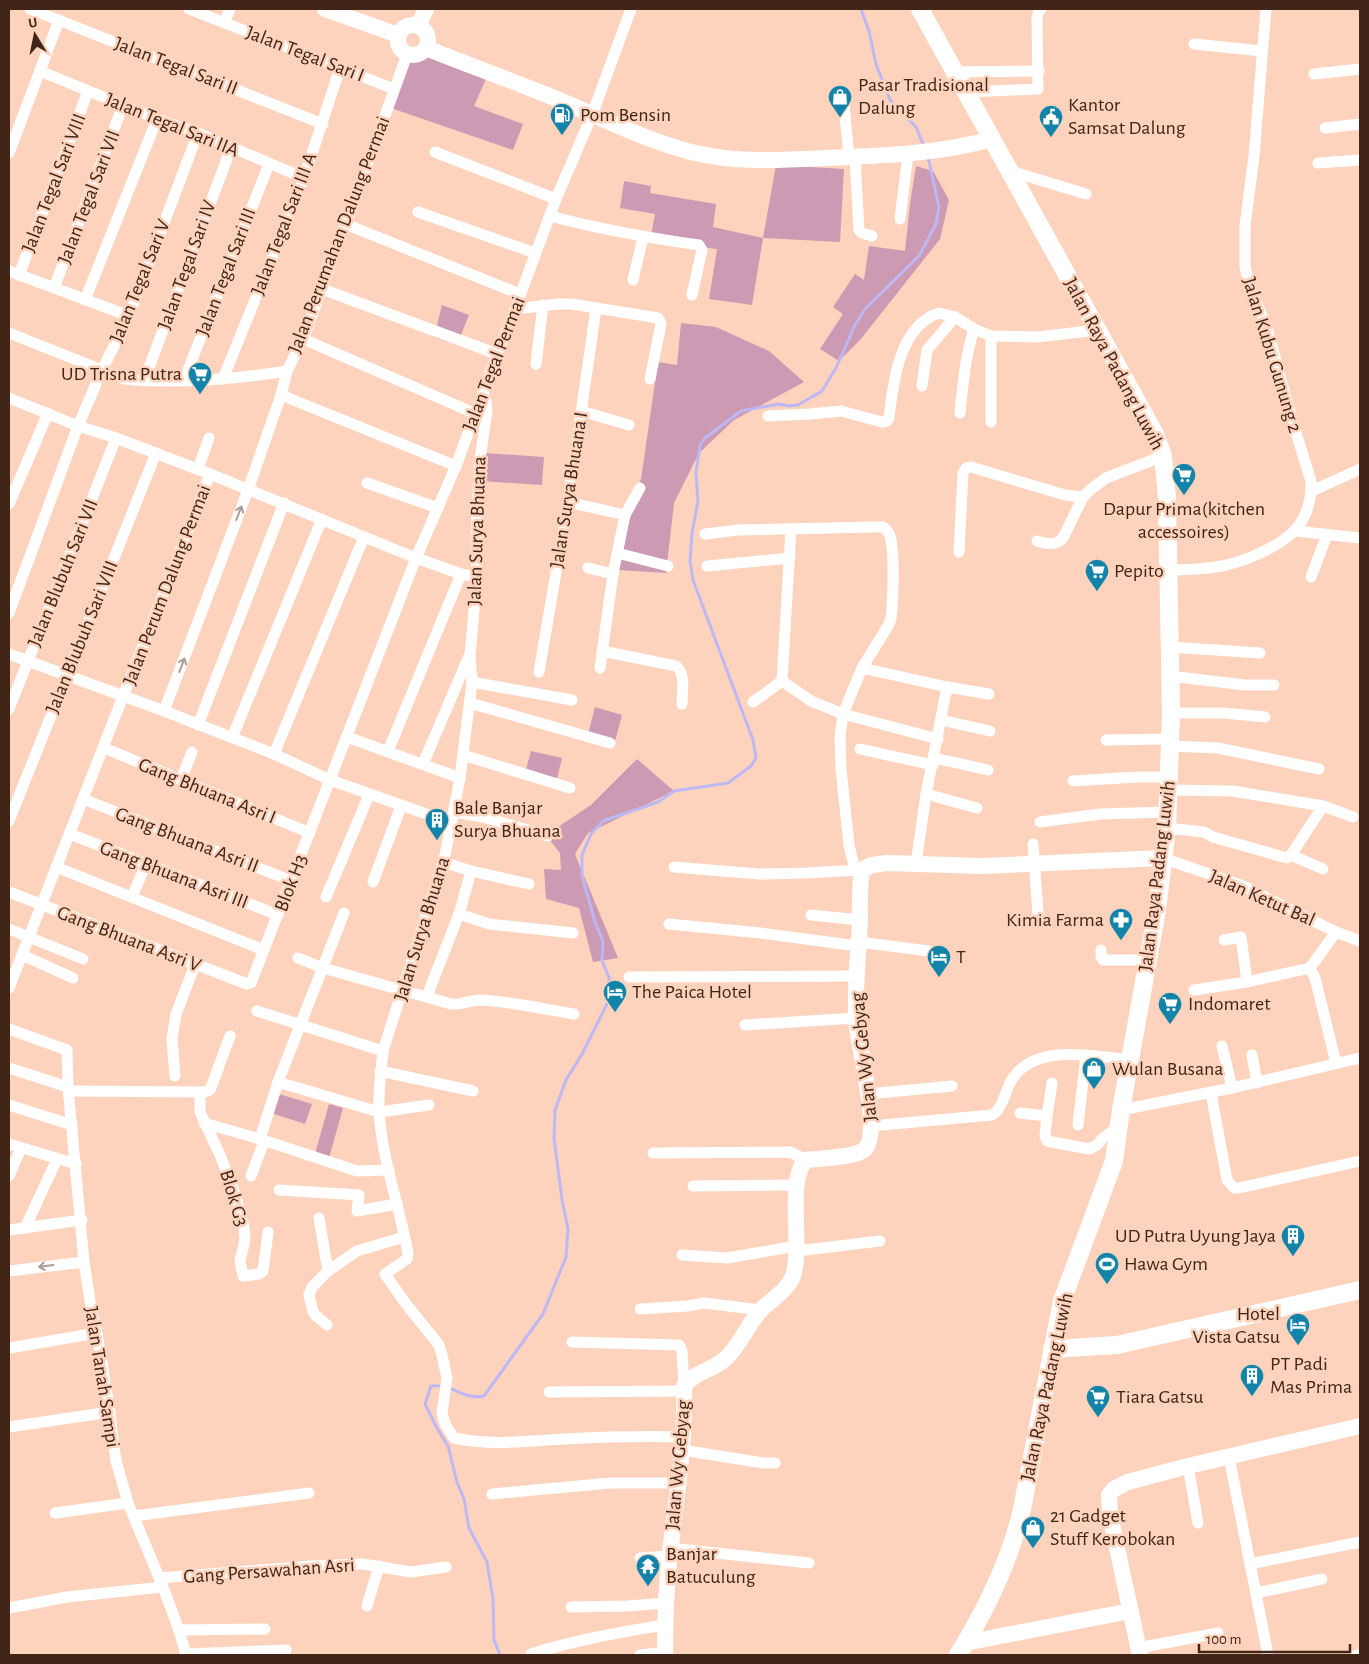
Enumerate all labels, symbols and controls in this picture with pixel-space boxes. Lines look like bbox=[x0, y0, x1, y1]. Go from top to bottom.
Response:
north arrow bbox=[10, 10, 60, 60]
text: U bbox=[27, 16, 39, 31]
street label: Jalan Tegal Sari I bbox=[243, 22, 367, 86]
street label: Jalan Tegal Sari II bbox=[112, 33, 240, 99]
place label: Pasar Tradisional Dalung bbox=[858, 75, 989, 118]
shop icon: Pasar Tradisional Dalung bbox=[827, 84, 853, 118]
street label: Jalan Tegal Sari IIA bbox=[102, 89, 242, 161]
place label: Kantor Samsat Dalung bbox=[1068, 95, 1186, 138]
fuel station icon: Pom Bensin bbox=[549, 102, 575, 136]
public building icon: Kantor Samsat Dalung bbox=[1038, 104, 1064, 138]
place label: Pom Bensin bbox=[580, 105, 671, 125]
street label: Jalan Tegal Sari VIII bbox=[16, 110, 92, 256]
street label: Jalan Perumahan Dalung Permai bbox=[285, 114, 393, 356]
street label: Jalan Tegal Sari VII bbox=[52, 127, 126, 267]
street label: Jalan Tegal Sari III A bbox=[248, 150, 320, 298]
street label: Jalan Tegal Sari IV bbox=[154, 197, 220, 332]
street label: Jalan Tegal Sari III bbox=[192, 205, 260, 339]
street label: Jalan Tegal Sari V bbox=[106, 216, 174, 346]
street label: Jalan Raya Padang Luwih bbox=[1060, 275, 1168, 453]
street label: Jalan Kubu Gunung 2 bbox=[1239, 275, 1305, 435]
street label: Jalan Tegal Permai bbox=[459, 294, 529, 434]
supermarket icon: UD Trisna Putra bbox=[187, 361, 213, 395]
place label: UD Trisna Putra bbox=[61, 364, 182, 384]
street label: Jalan Surya Bhuana I bbox=[547, 410, 591, 570]
street label: Jalan Surya Bhuana bbox=[464, 456, 490, 606]
supermarket icon: Dapur Prima(kitchen accessoires) bbox=[1171, 462, 1197, 496]
street label: Jalan Perum Dalung Permai bbox=[120, 482, 214, 688]
street label: Jalan Blubuh Sari VII bbox=[24, 496, 102, 650]
place label: Dapur Prima(kitchen accessoires) bbox=[1103, 499, 1265, 542]
one-way arrow bbox=[235, 506, 244, 522]
street label: Jalan Blubuh Sari VIII bbox=[42, 558, 122, 716]
supermarket icon: Pepito bbox=[1084, 558, 1110, 592]
place label: Pepito bbox=[1114, 561, 1164, 581]
one-way arrow bbox=[178, 658, 187, 673]
street label: Gang Bhuana Asri I bbox=[135, 754, 279, 828]
street label: Jalan Raya Padang Luwih bbox=[1135, 780, 1179, 972]
place label: Bale Banjar Surya Bhuana bbox=[454, 798, 561, 841]
street label: Gang Bhuana Asri II bbox=[113, 803, 261, 877]
building icon: Bale Banjar Surya Bhuana bbox=[424, 807, 450, 841]
street label: Gang Bhuana Asri III bbox=[97, 838, 251, 912]
street label: Blok H3 bbox=[271, 851, 311, 915]
street label: Jalan Surya Bhuana bbox=[391, 855, 453, 1003]
street label: Jalan Ketut Bal bbox=[1206, 866, 1318, 930]
street label: Gang Bhuana Asri V bbox=[54, 902, 204, 976]
pharmacy icon: Kimia Farma bbox=[1108, 907, 1134, 941]
place label: Kimia Farma bbox=[1006, 910, 1104, 930]
hotel icon: T bbox=[926, 944, 952, 978]
place label: T bbox=[956, 947, 966, 967]
hotel icon: The Paica Hotel bbox=[602, 979, 628, 1013]
place label: The Paica Hotel bbox=[632, 982, 752, 1002]
street label: Jalan Wy Gebyag bbox=[847, 991, 881, 1123]
supermarket icon: Indomaret bbox=[1157, 991, 1183, 1025]
place label: Indomaret bbox=[1188, 994, 1271, 1014]
shop icon: Wulan Busana bbox=[1081, 1056, 1107, 1090]
place label: Wulan Busana bbox=[1112, 1059, 1224, 1079]
street label: Blok G3 bbox=[216, 1167, 252, 1229]
building icon: UD Putra Uyung Jaya bbox=[1280, 1223, 1306, 1257]
place label: UD Putra Uyung Jaya bbox=[1115, 1226, 1276, 1246]
sports icon: Hawa Gym bbox=[1094, 1251, 1120, 1285]
place label: Hawa Gym bbox=[1124, 1254, 1208, 1274]
one-way arrow bbox=[39, 1261, 55, 1271]
street label: Jalan Raya Padang Luwih bbox=[1017, 1291, 1077, 1483]
place label: Hotel Vista Gatsu bbox=[1193, 1304, 1280, 1347]
street label: Jalan Tanah Sampi bbox=[81, 1305, 123, 1449]
hotel icon: Hotel Vista Gatsu bbox=[1285, 1312, 1311, 1346]
place label: PT Padi Mas Prima bbox=[1270, 1354, 1352, 1397]
building icon: PT Padi Mas Prima bbox=[1239, 1363, 1265, 1397]
supermarket icon: Tiara Gatsu bbox=[1085, 1384, 1111, 1418]
place label: Tiara Gatsu bbox=[1116, 1387, 1204, 1407]
street label: Jalan Wy Gebyag bbox=[662, 1399, 694, 1531]
place label: 21 Gadget Stuff Kerobokan bbox=[1050, 1506, 1175, 1549]
shop icon: 21 Gadget Stuff Kerobokan bbox=[1020, 1515, 1046, 1549]
place label: Banjar Batuculung bbox=[666, 1544, 756, 1587]
temple icon: Banjar Batuculung bbox=[635, 1553, 661, 1587]
street label: Gang Persawahan Asri bbox=[183, 1555, 355, 1587]
scale bar bbox=[1199, 1622, 1350, 1654]
text: 100 m bbox=[1206, 1632, 1241, 1647]

